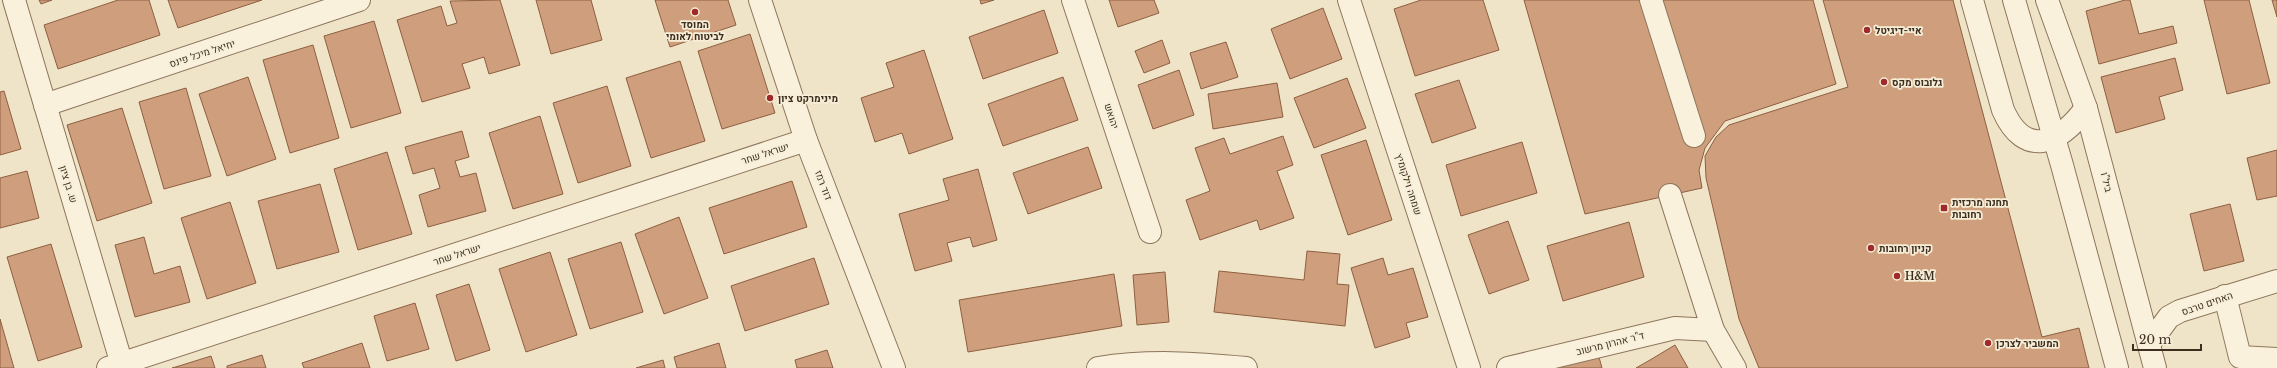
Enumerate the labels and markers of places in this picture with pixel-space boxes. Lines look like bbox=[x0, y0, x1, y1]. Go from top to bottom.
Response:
marker: המוסד לביטוח לאומי bbox=[690, 7, 700, 17]
place label: המוסד לביטוח לאומי bbox=[666, 18, 725, 43]
place label: איי-דיגיטל bbox=[1875, 24, 1922, 37]
marker: איי-דיגיטל bbox=[1862, 25, 1872, 35]
place label: גלובוס מקס bbox=[1892, 76, 1942, 89]
marker: גלובוס מקס bbox=[1879, 77, 1889, 87]
place label: מינימרקט ציון bbox=[778, 92, 838, 105]
marker: מינימרקט ציון bbox=[765, 93, 775, 103]
place label: תחנה מרכזית רחובות bbox=[1952, 196, 2008, 221]
marker: תחנה מרכזית רחובות bbox=[1939, 203, 1949, 213]
place label: קניון רחובות bbox=[1879, 242, 1931, 255]
marker: קניון רחובות bbox=[1866, 243, 1876, 253]
place label: H&M bbox=[1905, 270, 1935, 283]
marker: H&M bbox=[1892, 271, 1902, 281]
place label: המשביר לצרכן bbox=[1996, 337, 2059, 350]
marker: המשביר לצרכן bbox=[1983, 338, 1993, 348]

